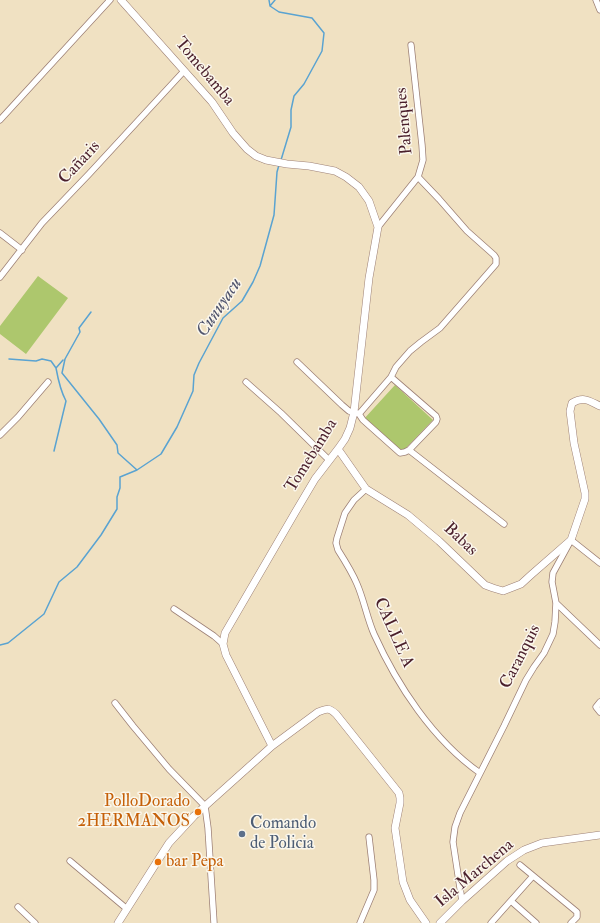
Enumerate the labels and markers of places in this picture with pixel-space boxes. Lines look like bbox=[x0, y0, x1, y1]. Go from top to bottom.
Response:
place label: PolloDorado 2HERMANOS bbox=[78, 792, 190, 832]
marker: PolloDorado 2HERMANOS bbox=[193, 807, 203, 817]
place label: Comando de Policia bbox=[250, 814, 316, 854]
marker: Comando de Policia bbox=[237, 829, 247, 839]
place label: bar Pepa bbox=[166, 852, 223, 872]
marker: bar Pepa bbox=[153, 857, 163, 867]

